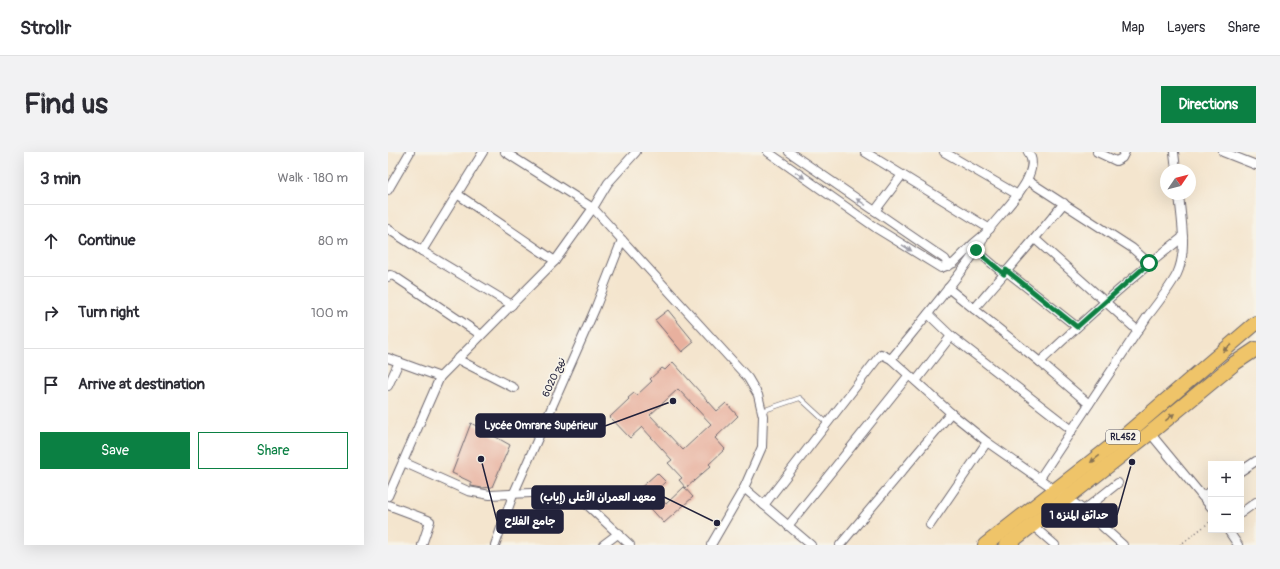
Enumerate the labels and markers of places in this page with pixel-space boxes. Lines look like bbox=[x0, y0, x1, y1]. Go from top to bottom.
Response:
callout: Lycée Omrane Supérieur bbox=[476, 414, 605, 437]
callout: معهد العمران الأعلى (إياب) bbox=[532, 486, 664, 509]
callout: حدائق المنزه 1 bbox=[1042, 504, 1117, 527]
callout: جامع الفلاح bbox=[497, 510, 563, 533]

